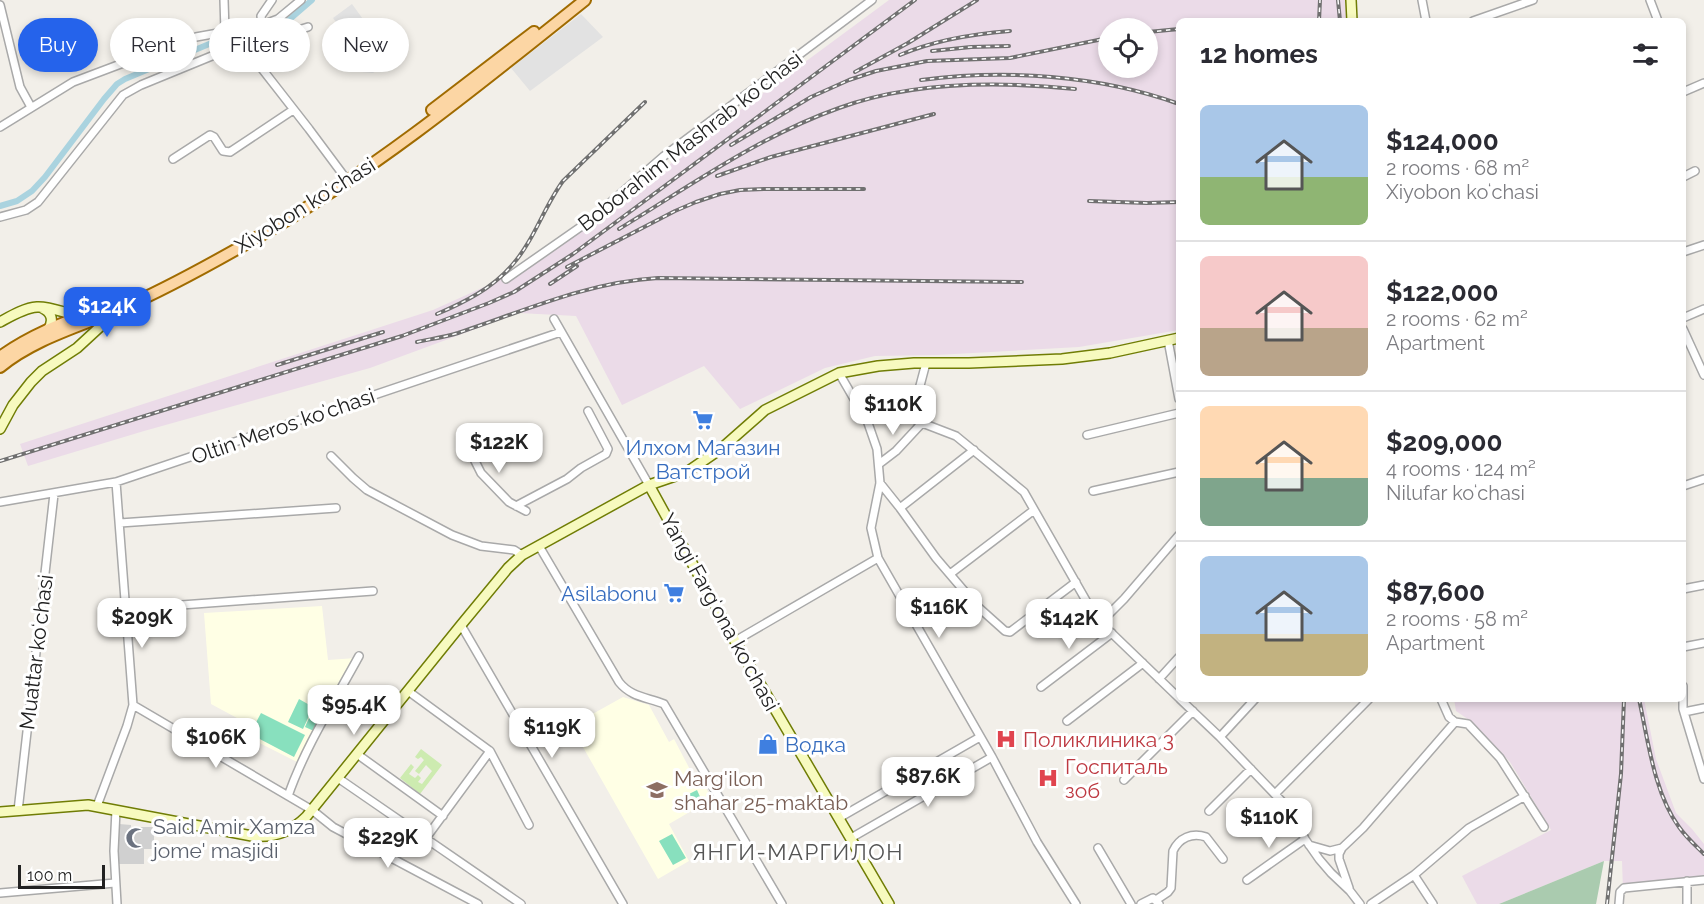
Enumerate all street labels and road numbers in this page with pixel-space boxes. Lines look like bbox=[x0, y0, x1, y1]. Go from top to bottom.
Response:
street label: Boborahim Mashrab koʻchasi bbox=[573, 46, 807, 236]
street label: Xiyobon koʻchasi bbox=[230, 152, 380, 258]
street label: Oltin Meros koʻchasi bbox=[188, 383, 378, 469]
street label: Yangi Fargʻona koʻchasi bbox=[655, 509, 785, 715]
street label: Muattar koʻchasi bbox=[14, 573, 58, 731]

